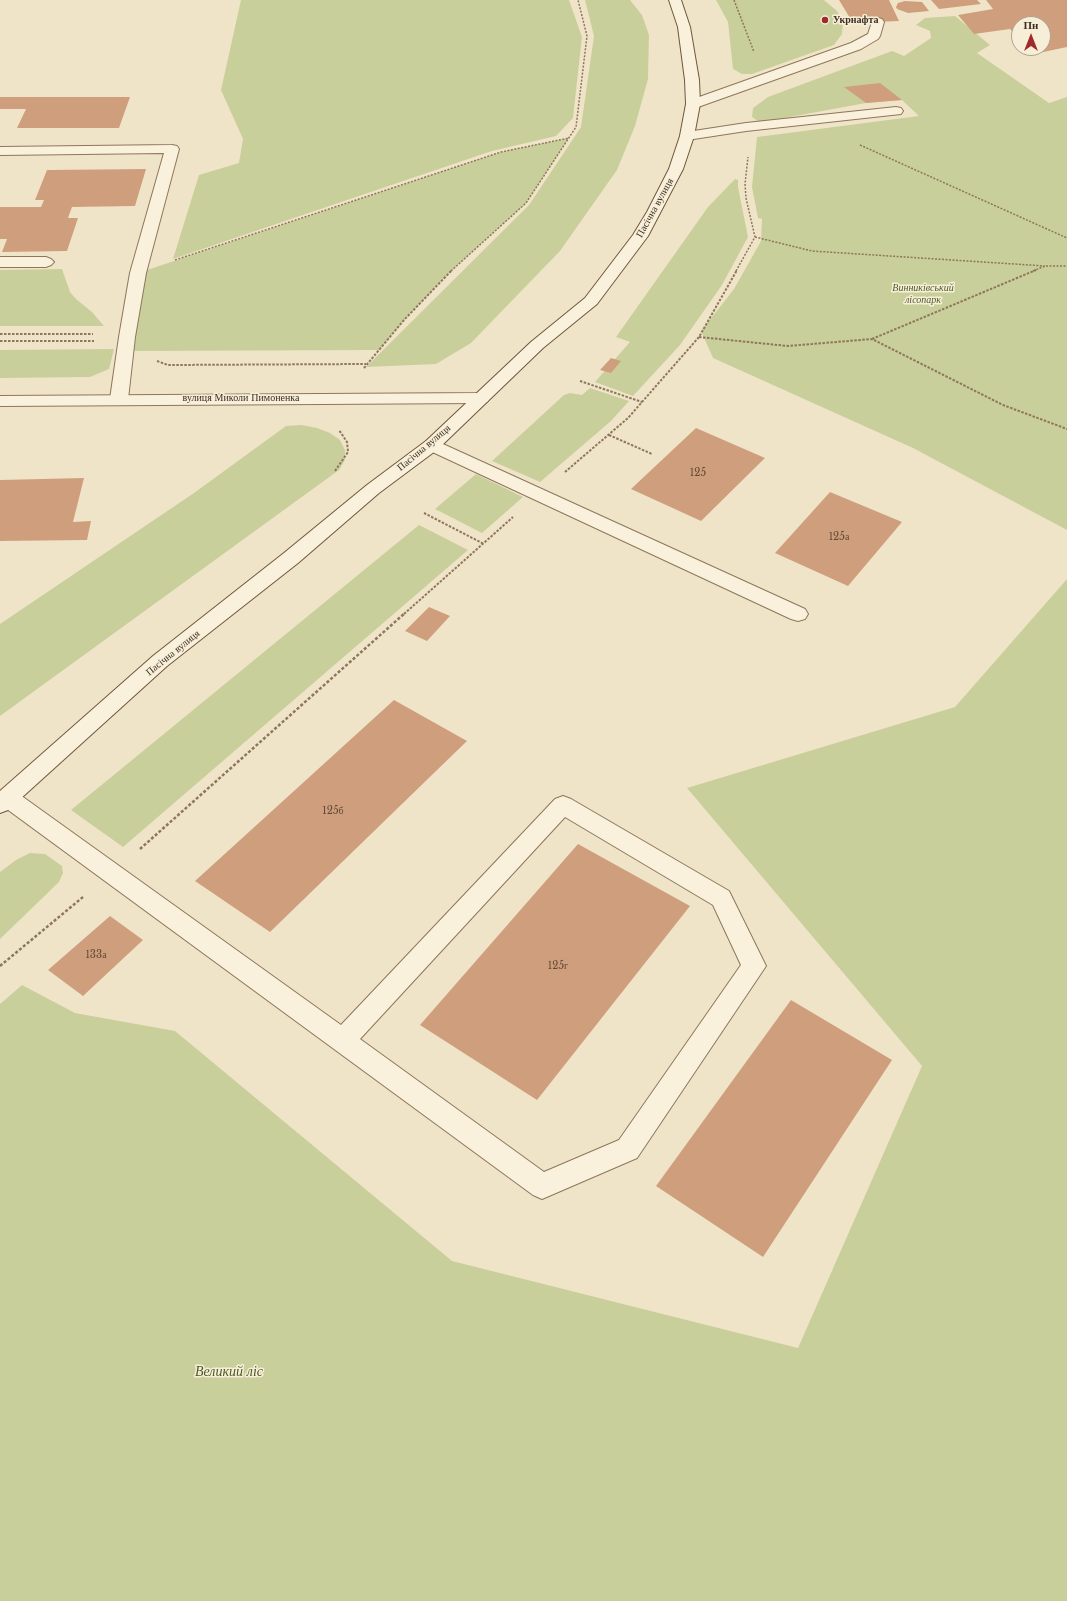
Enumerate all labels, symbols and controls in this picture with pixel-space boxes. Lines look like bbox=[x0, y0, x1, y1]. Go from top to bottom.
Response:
place label: Укрнафта bbox=[833, 14, 879, 26]
marker: Укрнафта bbox=[820, 15, 830, 25]
north arrow bbox=[1011, 16, 1051, 56]
text: Пн bbox=[1024, 18, 1038, 32]
street label: Пасічна вулиця bbox=[634, 176, 676, 240]
park label: Винниківський лісопарк bbox=[892, 282, 954, 306]
street label: вулиця Миколи Пимоненка bbox=[183, 392, 299, 404]
street label: Пасічна вулиця bbox=[395, 422, 453, 474]
house number: 125 bbox=[690, 467, 706, 479]
house number: 125а bbox=[829, 531, 849, 543]
street label: Пасічна вулиця bbox=[144, 628, 202, 678]
house number: 125б bbox=[322, 805, 344, 817]
house number: 133а bbox=[85, 949, 107, 961]
house number: 125г bbox=[548, 960, 568, 972]
park label: Великий ліс bbox=[195, 1364, 263, 1380]

